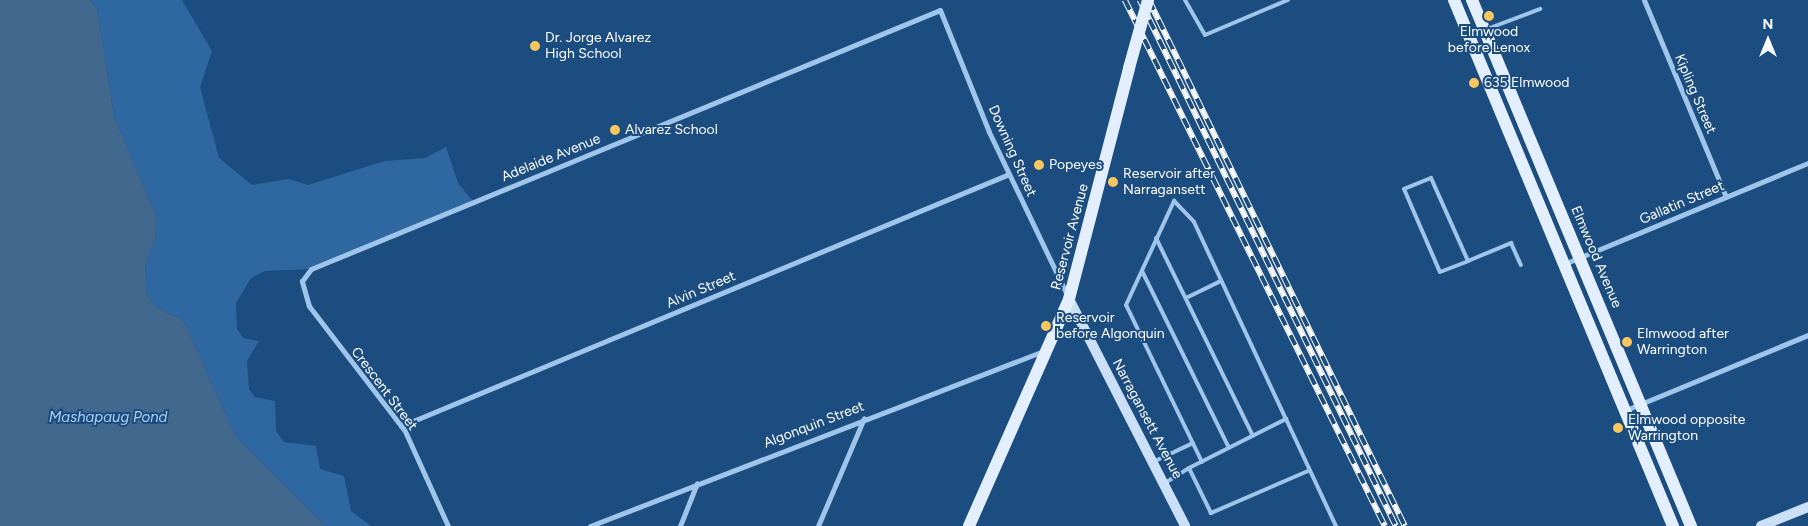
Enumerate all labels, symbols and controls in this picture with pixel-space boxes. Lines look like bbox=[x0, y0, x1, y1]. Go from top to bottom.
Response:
marker: Elmwood before Lenox bbox=[1483, 10, 1495, 22]
north arrow bbox=[1743, 15, 1793, 65]
text: N bbox=[1763, 16, 1773, 33]
place label: Elmwood before Lenox bbox=[1448, 24, 1530, 56]
place label: Dr. Jorge Alvarez High School bbox=[545, 30, 651, 62]
marker: Dr. Jorge Alvarez High School bbox=[529, 40, 541, 52]
street label: Kipling Street bbox=[1671, 52, 1719, 136]
place label: 635 Elmwood bbox=[1484, 75, 1569, 91]
marker: 635 Elmwood bbox=[1468, 77, 1480, 89]
street label: Downing Street bbox=[984, 103, 1040, 199]
place label: Alvarez School bbox=[625, 122, 718, 138]
marker: Alvarez School bbox=[609, 124, 621, 136]
street label: Adelaide Avenue bbox=[499, 130, 603, 186]
place label: Popeyes bbox=[1049, 157, 1102, 173]
marker: Popeyes bbox=[1033, 159, 1045, 171]
place label: Reservoir after Narragansett bbox=[1123, 166, 1215, 198]
marker: Reservoir after Narragansett bbox=[1107, 176, 1119, 188]
street label: Gallatin Street bbox=[1637, 178, 1727, 228]
street label: Reservoir Avenue bbox=[1048, 182, 1092, 292]
street label: Elmwood Avenue bbox=[1567, 203, 1625, 311]
street label: Alvin Street bbox=[664, 268, 738, 312]
place label: Reservoir before Algonquin bbox=[1056, 310, 1165, 342]
marker: Reservoir before Algonquin bbox=[1040, 320, 1052, 332]
place label: Elmwood after Warrington bbox=[1637, 326, 1729, 358]
marker: Elmwood after Warrington bbox=[1621, 336, 1633, 348]
street label: Crescent Street bbox=[347, 344, 421, 434]
street label: Narragansett Avenue bbox=[1108, 356, 1186, 482]
street label: Algonquin Street bbox=[761, 398, 867, 452]
water label: Mashapaug Pond bbox=[49, 409, 167, 427]
place label: Elmwood opposite Warrington bbox=[1628, 412, 1745, 444]
marker: Elmwood opposite Warrington bbox=[1612, 422, 1624, 434]

